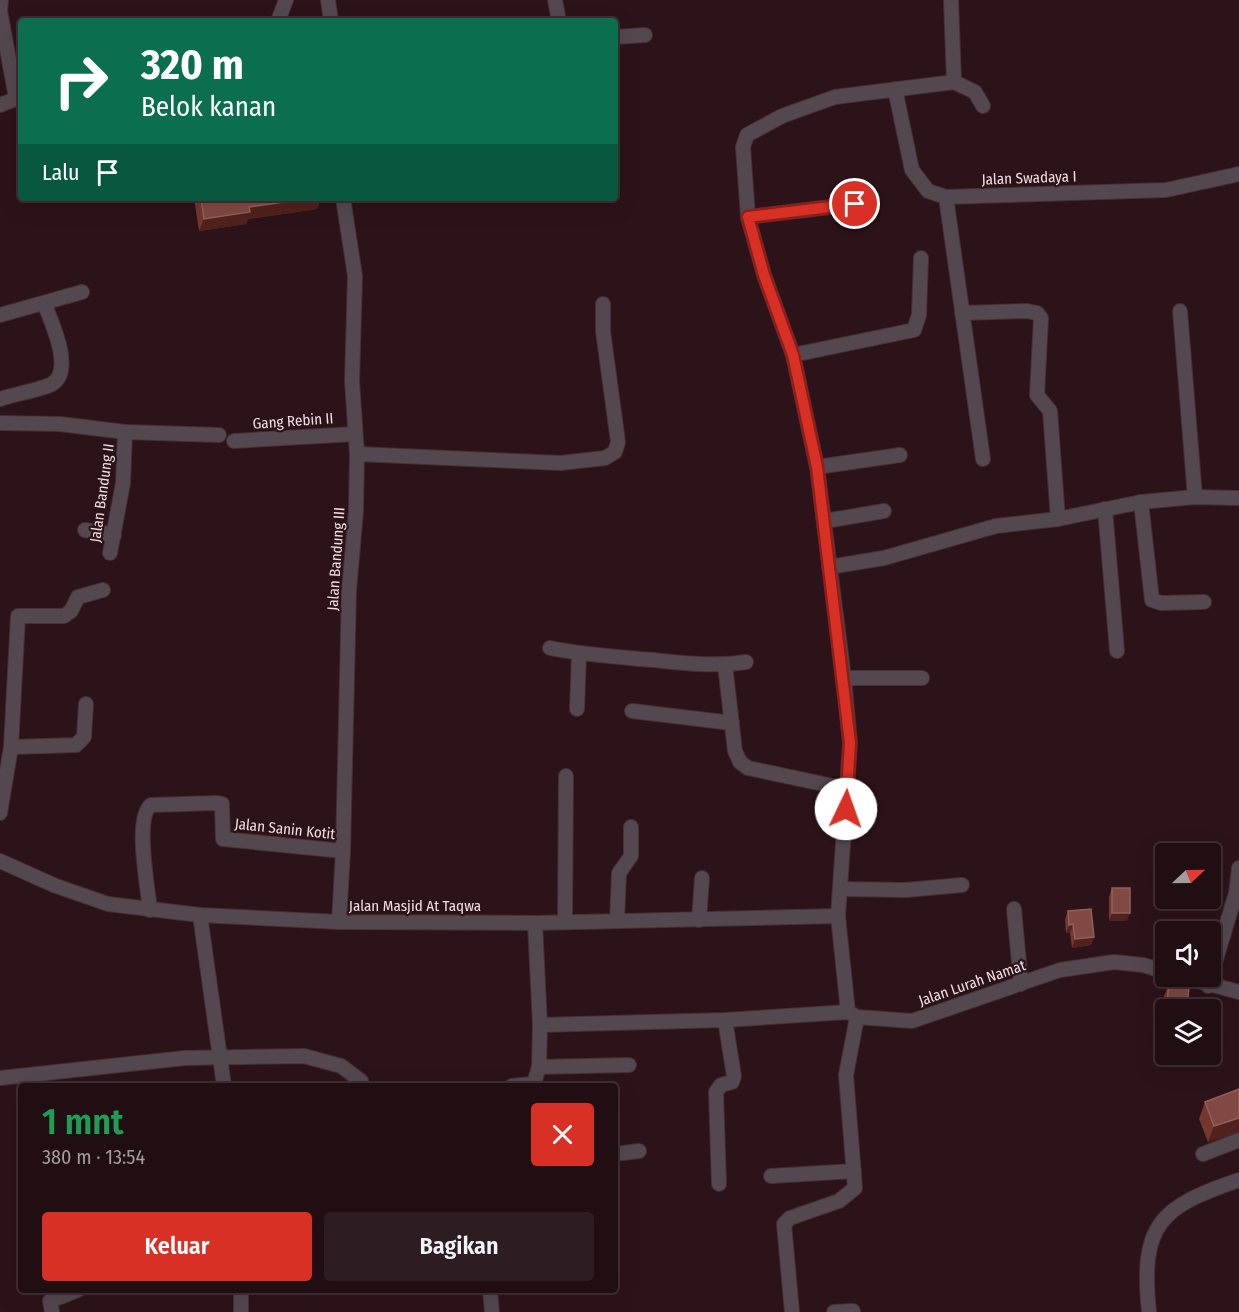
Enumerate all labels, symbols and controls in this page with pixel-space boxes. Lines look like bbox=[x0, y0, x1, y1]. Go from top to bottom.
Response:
text: 320 m bbox=[141, 40, 244, 90]
icon: right bbox=[42, 42, 120, 120]
text: Belok kanan bbox=[141, 91, 276, 123]
icon: arrive bbox=[91, 156, 124, 189]
text: Lalu bbox=[42, 159, 79, 186]
street label: Jalan Swadaya I bbox=[981, 167, 1077, 189]
pin bbox=[829, 178, 880, 229]
icon: arrive bbox=[838, 187, 871, 220]
street label: Gang Rebin II bbox=[252, 409, 334, 433]
street label: Jalan Bandung II bbox=[86, 442, 118, 544]
street label: Jalan Bandung III bbox=[323, 507, 349, 611]
position arrow bbox=[814, 777, 878, 841]
street label: Jalan Sanin Kotit bbox=[234, 815, 336, 843]
north arrow bbox=[1155, 843, 1221, 909]
map controls bbox=[1155, 843, 1221, 1065]
street label: Jalan Masjid At Taqwa bbox=[349, 897, 481, 915]
button: sound bbox=[1155, 921, 1221, 987]
street label: Jalan Lurah Namat bbox=[916, 956, 1028, 1010]
button: layers bbox=[1155, 999, 1221, 1065]
text: 1 mnt bbox=[42, 1100, 124, 1144]
button: close bbox=[531, 1103, 594, 1166]
text: 380 m · 13:54 bbox=[42, 1145, 145, 1169]
button: Keluar bbox=[42, 1212, 312, 1281]
button: Bagikan bbox=[324, 1212, 594, 1281]

